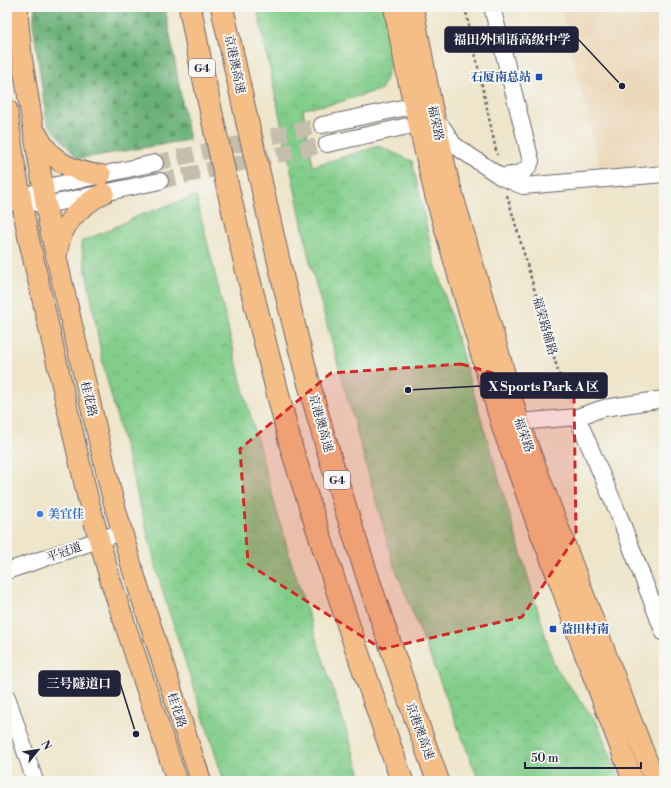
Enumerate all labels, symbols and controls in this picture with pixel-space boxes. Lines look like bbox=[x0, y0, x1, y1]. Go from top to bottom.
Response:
callout: 福田外国语高级中学 bbox=[445, 27, 578, 52]
text: 福田外国语高级中学 bbox=[453, 32, 571, 48]
street label: 京港澳高速 bbox=[221, 33, 248, 95]
road number: G4 bbox=[189, 59, 215, 77]
place label: 石厦南总站 bbox=[471, 70, 531, 85]
marker: 石厦南总站 bbox=[534, 72, 544, 82]
street label: 福荣路 bbox=[424, 104, 447, 142]
street label: 福荣路辅路 bbox=[529, 295, 560, 357]
callout: X Sports Park A 区 bbox=[481, 373, 607, 398]
text: X Sports Park A 区 bbox=[488, 379, 599, 395]
street label: 桂花路 bbox=[77, 380, 100, 418]
street label: 京港澳高速 bbox=[305, 392, 336, 454]
street label: 福荣路 bbox=[511, 416, 536, 455]
road number: G4 bbox=[324, 471, 350, 489]
place label: 美宜佳 bbox=[48, 507, 84, 522]
marker: 美宜佳 bbox=[35, 509, 45, 519]
street label: 平冠道 bbox=[45, 540, 84, 565]
place label: 益田村南 bbox=[561, 622, 609, 637]
marker: 益田村南 bbox=[548, 624, 558, 634]
callout: 三号隧道口 bbox=[39, 671, 120, 696]
text: 三号隧道口 bbox=[46, 676, 112, 692]
street label: 桂花路 bbox=[164, 691, 189, 730]
street label: 京港澳高速 bbox=[402, 700, 437, 762]
north arrow bbox=[18, 730, 58, 770]
text: N bbox=[38, 738, 54, 753]
scale bar bbox=[525, 744, 641, 770]
text: 50 m bbox=[531, 751, 559, 766]

